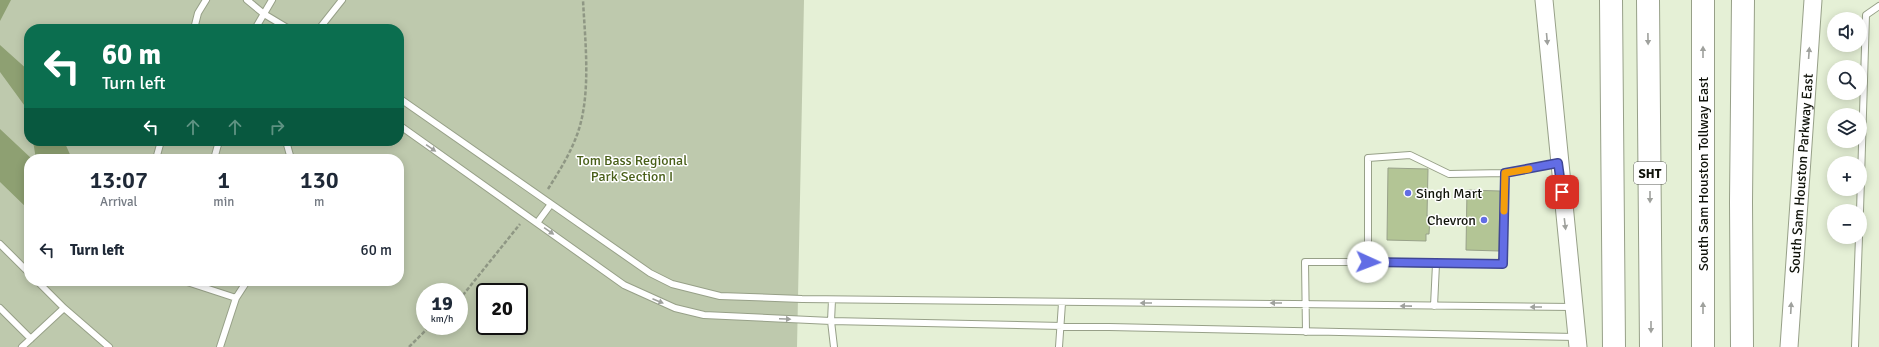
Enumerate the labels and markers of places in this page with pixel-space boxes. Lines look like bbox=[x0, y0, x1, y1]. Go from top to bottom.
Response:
pin bbox=[1545, 175, 1579, 209]
place label: Singh Mart bbox=[1416, 185, 1482, 202]
marker: Singh Mart bbox=[1403, 188, 1413, 198]
place label: Chevron bbox=[1427, 212, 1476, 229]
marker: Chevron bbox=[1479, 215, 1489, 225]

